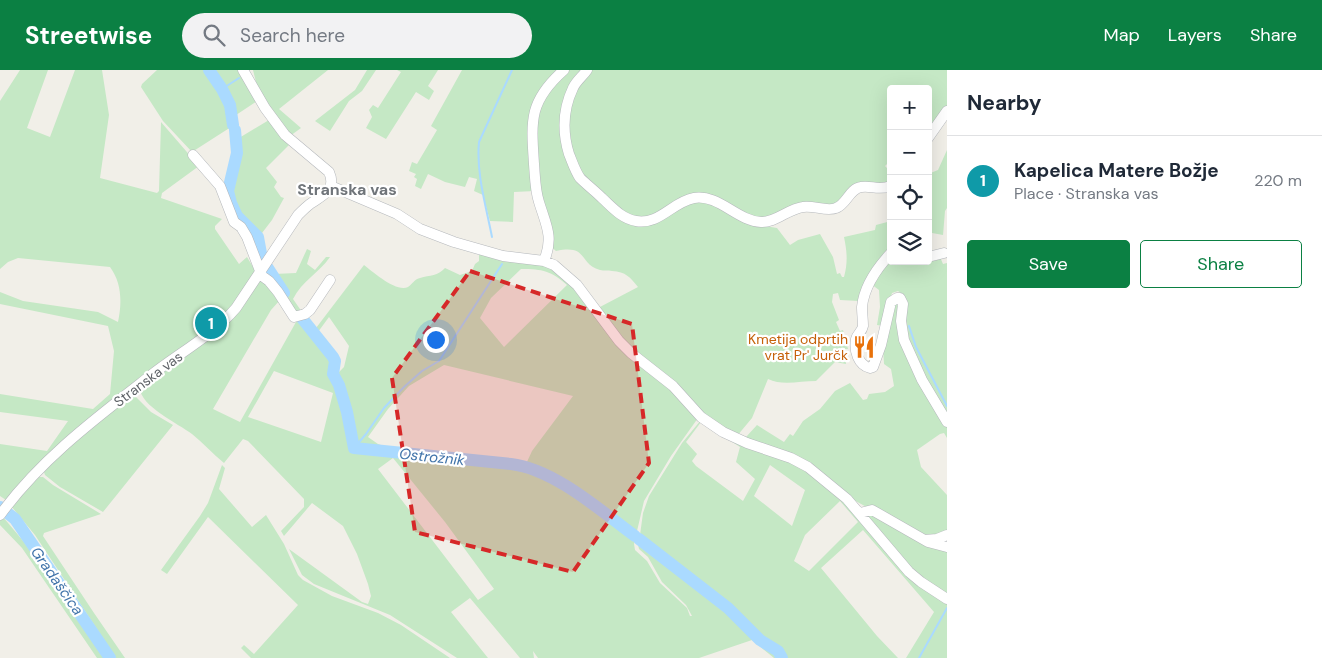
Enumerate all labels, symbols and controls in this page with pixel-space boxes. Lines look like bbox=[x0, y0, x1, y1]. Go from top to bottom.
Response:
search box bbox=[182, 13, 532, 58]
text: Streetwise bbox=[25, 20, 152, 51]
icon: search bbox=[200, 21, 228, 49]
text: Search here bbox=[240, 23, 345, 48]
text: Map bbox=[1104, 23, 1140, 47]
text: Layers bbox=[1168, 23, 1222, 47]
text: Share bbox=[1250, 23, 1297, 47]
map controls bbox=[887, 85, 932, 265]
button: + bbox=[887, 85, 932, 130]
text: Nearby bbox=[967, 89, 1041, 117]
button: − bbox=[887, 130, 932, 175]
text: Kapelica Matere Božje bbox=[1014, 158, 1219, 183]
text: 1 bbox=[980, 170, 986, 191]
text: 220 m bbox=[1254, 170, 1302, 191]
button: locate bbox=[887, 175, 932, 220]
district label: Stranska vas bbox=[297, 179, 397, 200]
text: Place · Stranska vas bbox=[1014, 183, 1159, 204]
button: layers bbox=[887, 220, 932, 265]
button: Save bbox=[967, 240, 1130, 288]
button: Share bbox=[1140, 240, 1302, 288]
pin: 1 bbox=[195, 304, 227, 342]
your location bbox=[423, 327, 449, 353]
place label: Kmetija odprtih vrat Pr' Jurčk bbox=[748, 330, 848, 364]
restaurant icon: Kmetija odprtih vrat Pr' Jurčk bbox=[851, 334, 877, 360]
street label: Stranska vas bbox=[110, 347, 186, 411]
water label: Ostrožnik bbox=[398, 444, 466, 470]
water label: Gradaščica bbox=[26, 543, 88, 619]

